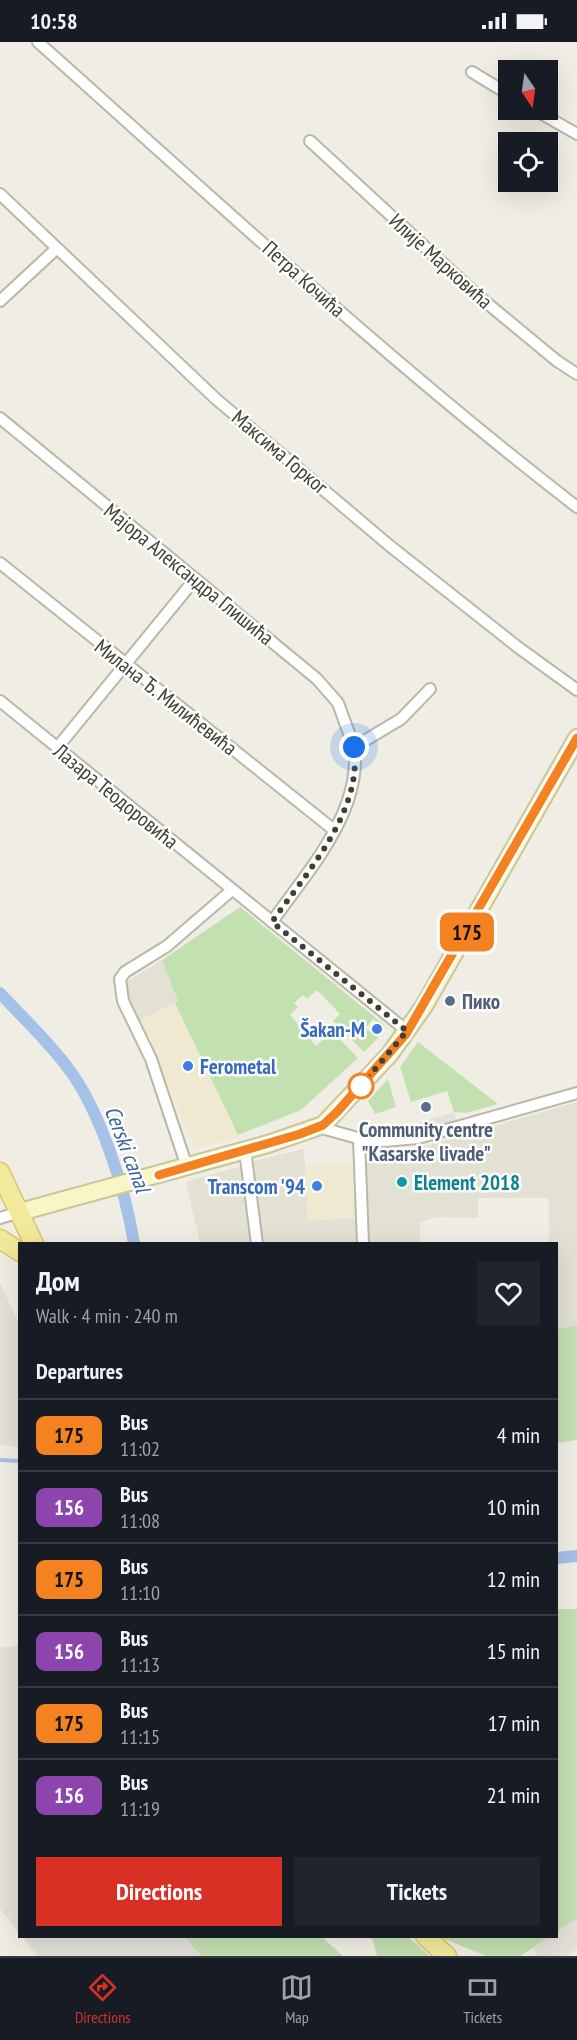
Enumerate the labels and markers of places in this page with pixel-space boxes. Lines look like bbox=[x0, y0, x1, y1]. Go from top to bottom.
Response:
place label: Пико bbox=[462, 988, 500, 1015]
marker: Пико bbox=[443, 994, 457, 1008]
place label: Šakan-M bbox=[300, 1016, 365, 1043]
marker: Šakan-M bbox=[370, 1022, 384, 1036]
place label: Ferometal bbox=[200, 1053, 277, 1080]
marker: Ferometal bbox=[181, 1059, 195, 1073]
unlabelled marker bbox=[348, 1073, 374, 1099]
marker: Community centre "Kasarske livade" bbox=[419, 1100, 433, 1114]
place label: Community centre "Kasarske livade" bbox=[359, 1116, 493, 1167]
place label: Element 2018 bbox=[414, 1169, 520, 1196]
place label: Transcom '94 bbox=[207, 1173, 305, 1200]
marker: Element 2018 bbox=[395, 1175, 409, 1189]
marker: Transcom '94 bbox=[310, 1179, 324, 1193]

